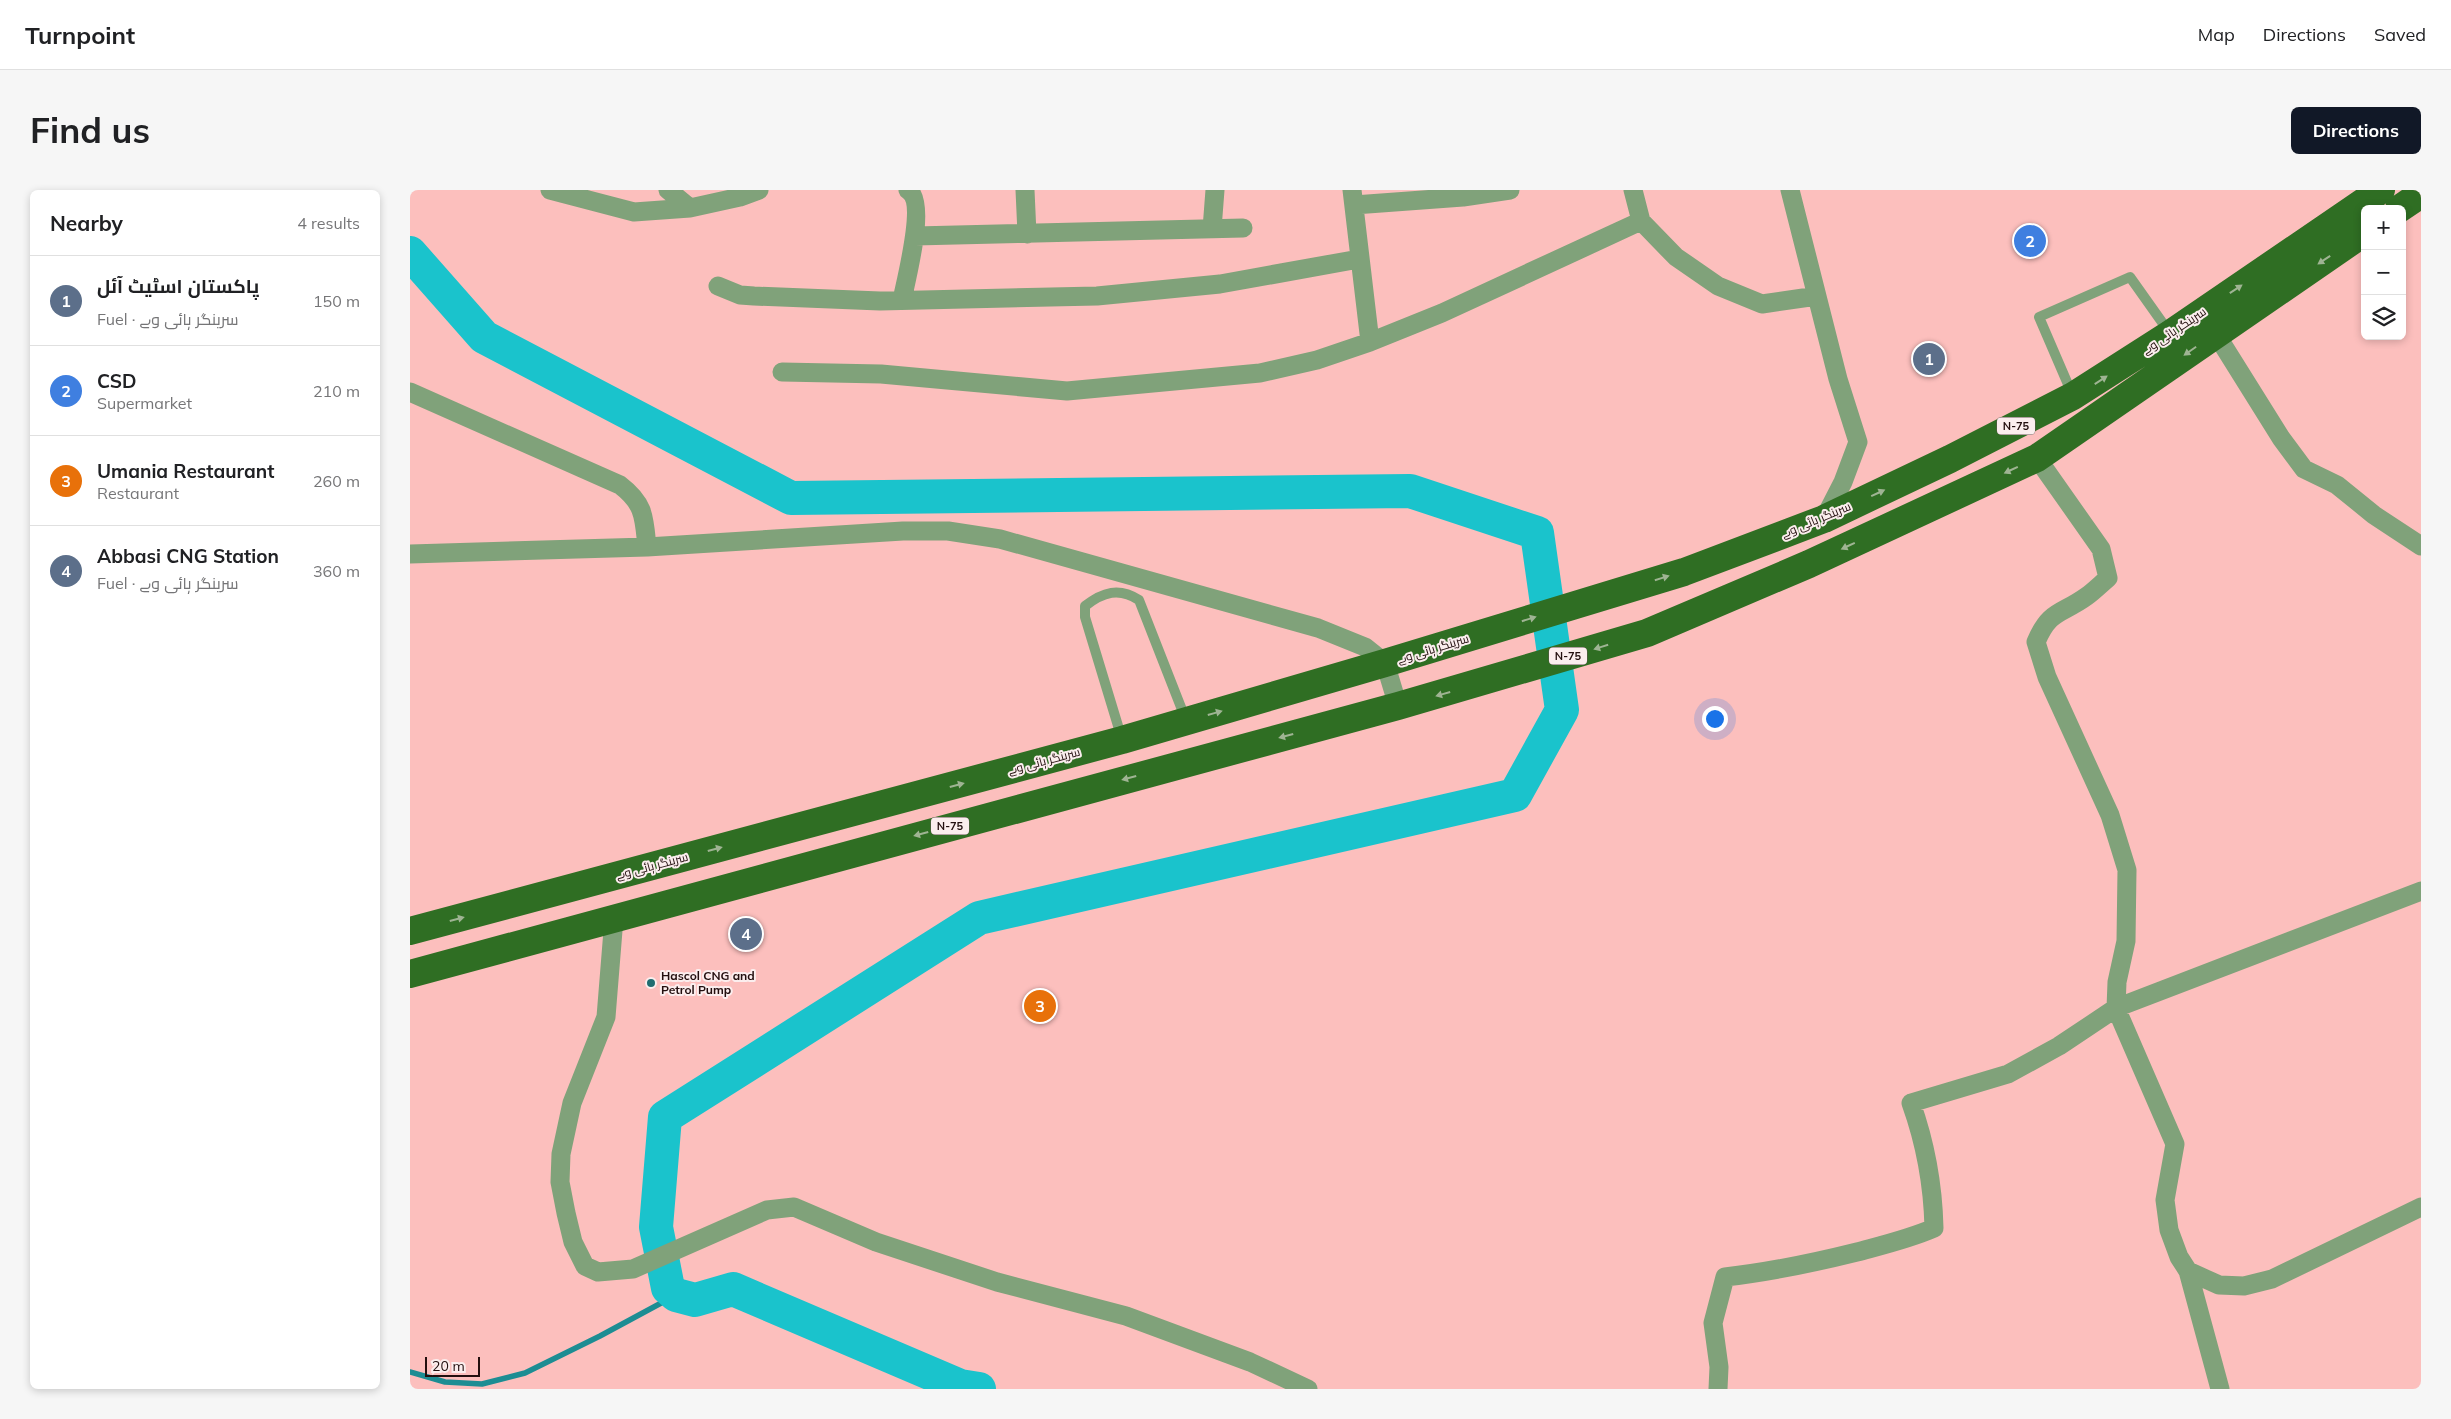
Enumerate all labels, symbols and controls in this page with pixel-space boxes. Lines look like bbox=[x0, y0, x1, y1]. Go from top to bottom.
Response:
text: Turnpoint bbox=[25, 20, 135, 50]
text: Map bbox=[2198, 23, 2235, 46]
text: Directions bbox=[2263, 23, 2346, 46]
text: Saved bbox=[2374, 23, 2426, 46]
button: Directions bbox=[2291, 107, 2421, 154]
text: Find us bbox=[30, 108, 150, 152]
map controls bbox=[2361, 205, 2406, 340]
button: + bbox=[2361, 205, 2406, 250]
text: Nearby bbox=[50, 210, 123, 236]
text: 4 results bbox=[297, 213, 360, 233]
pin: 2 bbox=[2014, 222, 2046, 260]
button: − bbox=[2361, 250, 2406, 295]
one-way arrow bbox=[2318, 255, 2331, 264]
text: پاکستان اسٹیٹ آئل bbox=[97, 274, 259, 298]
one-way arrow bbox=[2229, 284, 2243, 294]
text: 1 bbox=[61, 291, 71, 311]
text: 150 m bbox=[313, 291, 360, 311]
button: layers bbox=[2361, 295, 2406, 340]
street label: سرینگر ہائی وے bbox=[2139, 304, 2209, 358]
text: Fuel · سرینگر ہائی وے bbox=[97, 309, 239, 329]
pin: 1 bbox=[1913, 340, 1945, 378]
one-way arrow bbox=[2183, 346, 2197, 356]
text: CSD bbox=[97, 369, 136, 393]
one-way arrow bbox=[2094, 375, 2108, 385]
text: 2 bbox=[61, 381, 71, 401]
text: 210 m bbox=[313, 381, 360, 401]
text: Supermarket bbox=[97, 393, 192, 413]
road number: N-75 bbox=[1997, 418, 2035, 435]
text: Umania Restaurant bbox=[97, 459, 274, 483]
one-way arrow bbox=[2004, 466, 2019, 474]
text: 3 bbox=[61, 471, 71, 491]
text: 260 m bbox=[313, 471, 360, 491]
text: Restaurant bbox=[97, 483, 179, 503]
one-way arrow bbox=[1871, 489, 1885, 497]
street label: سرینگر ہائی وے bbox=[1779, 498, 1853, 542]
one-way arrow bbox=[1841, 542, 1855, 550]
text: Abbasi CNG Station bbox=[97, 544, 279, 568]
text: 4 bbox=[61, 561, 71, 581]
text: 360 m bbox=[313, 561, 360, 581]
text: Fuel · سرینگر ہائی وے bbox=[97, 573, 239, 593]
one-way arrow bbox=[1655, 574, 1670, 582]
one-way arrow bbox=[1521, 615, 1536, 623]
street label: سرینگر ہائی وے bbox=[1395, 630, 1471, 668]
one-way arrow bbox=[1593, 643, 1608, 651]
road number: N-75 bbox=[1549, 648, 1587, 664]
one-way arrow bbox=[1435, 690, 1450, 698]
your location bbox=[1702, 706, 1728, 732]
one-way arrow bbox=[1207, 709, 1222, 717]
one-way arrow bbox=[1279, 732, 1294, 740]
street label: سرینگر ہائی وے bbox=[1006, 744, 1082, 778]
one-way arrow bbox=[1122, 774, 1137, 782]
one-way arrow bbox=[949, 780, 964, 788]
road number: N-75 bbox=[931, 818, 969, 834]
one-way arrow bbox=[914, 830, 929, 838]
one-way arrow bbox=[708, 845, 723, 853]
street label: سرینگر ہائی وے bbox=[614, 849, 690, 883]
one-way arrow bbox=[450, 914, 465, 922]
pin: 4 bbox=[730, 915, 762, 953]
place label: Hascol CNG and Petrol Pump bbox=[661, 968, 755, 997]
marker: Hascol CNG and Petrol Pump bbox=[645, 977, 657, 989]
pin: 3 bbox=[1024, 987, 1056, 1025]
scale bar bbox=[425, 1354, 480, 1377]
text: 20 m bbox=[432, 1357, 465, 1375]

